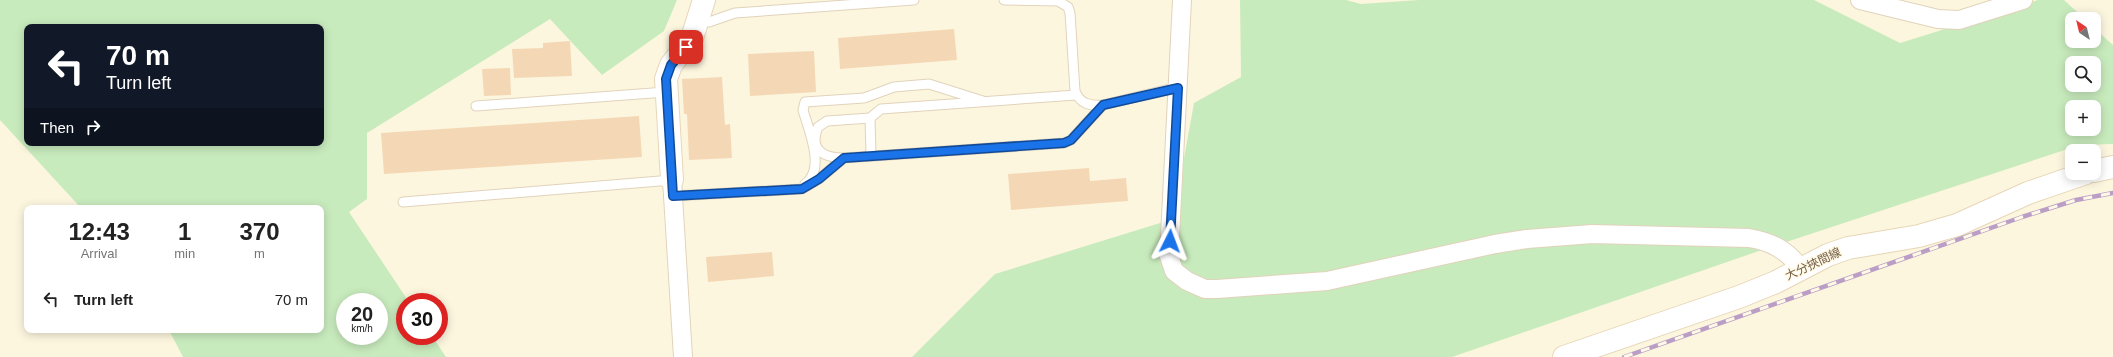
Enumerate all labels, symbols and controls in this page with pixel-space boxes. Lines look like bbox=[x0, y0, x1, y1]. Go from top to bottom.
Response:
north arrow bbox=[2065, 12, 2101, 48]
map controls bbox=[2065, 12, 2101, 180]
pin bbox=[669, 30, 703, 64]
icon: arrive bbox=[675, 36, 697, 58]
icon: left bbox=[40, 40, 92, 92]
text: 70 m bbox=[106, 40, 170, 71]
button: search bbox=[2065, 56, 2101, 92]
text: Turn left bbox=[106, 73, 171, 93]
button: + bbox=[2065, 100, 2101, 136]
icon: right bbox=[82, 116, 104, 138]
text: Then bbox=[40, 119, 74, 136]
button: − bbox=[2065, 144, 2101, 180]
text: 12:43 bbox=[68, 218, 130, 245]
text: 1 bbox=[178, 218, 191, 245]
text: 370 bbox=[240, 218, 280, 245]
position arrow bbox=[1149, 220, 1191, 262]
street label: 大分挾間線 bbox=[1783, 245, 1843, 283]
text: Arrival bbox=[81, 246, 118, 261]
text: min bbox=[174, 246, 195, 261]
text: m bbox=[254, 246, 265, 261]
icon: left bbox=[40, 288, 62, 310]
text: Turn left bbox=[74, 291, 133, 308]
text: 70 m bbox=[275, 291, 308, 308]
speed limit sign: 30 bbox=[396, 293, 448, 345]
text: 20 bbox=[351, 303, 373, 325]
text: km/h bbox=[351, 323, 373, 334]

